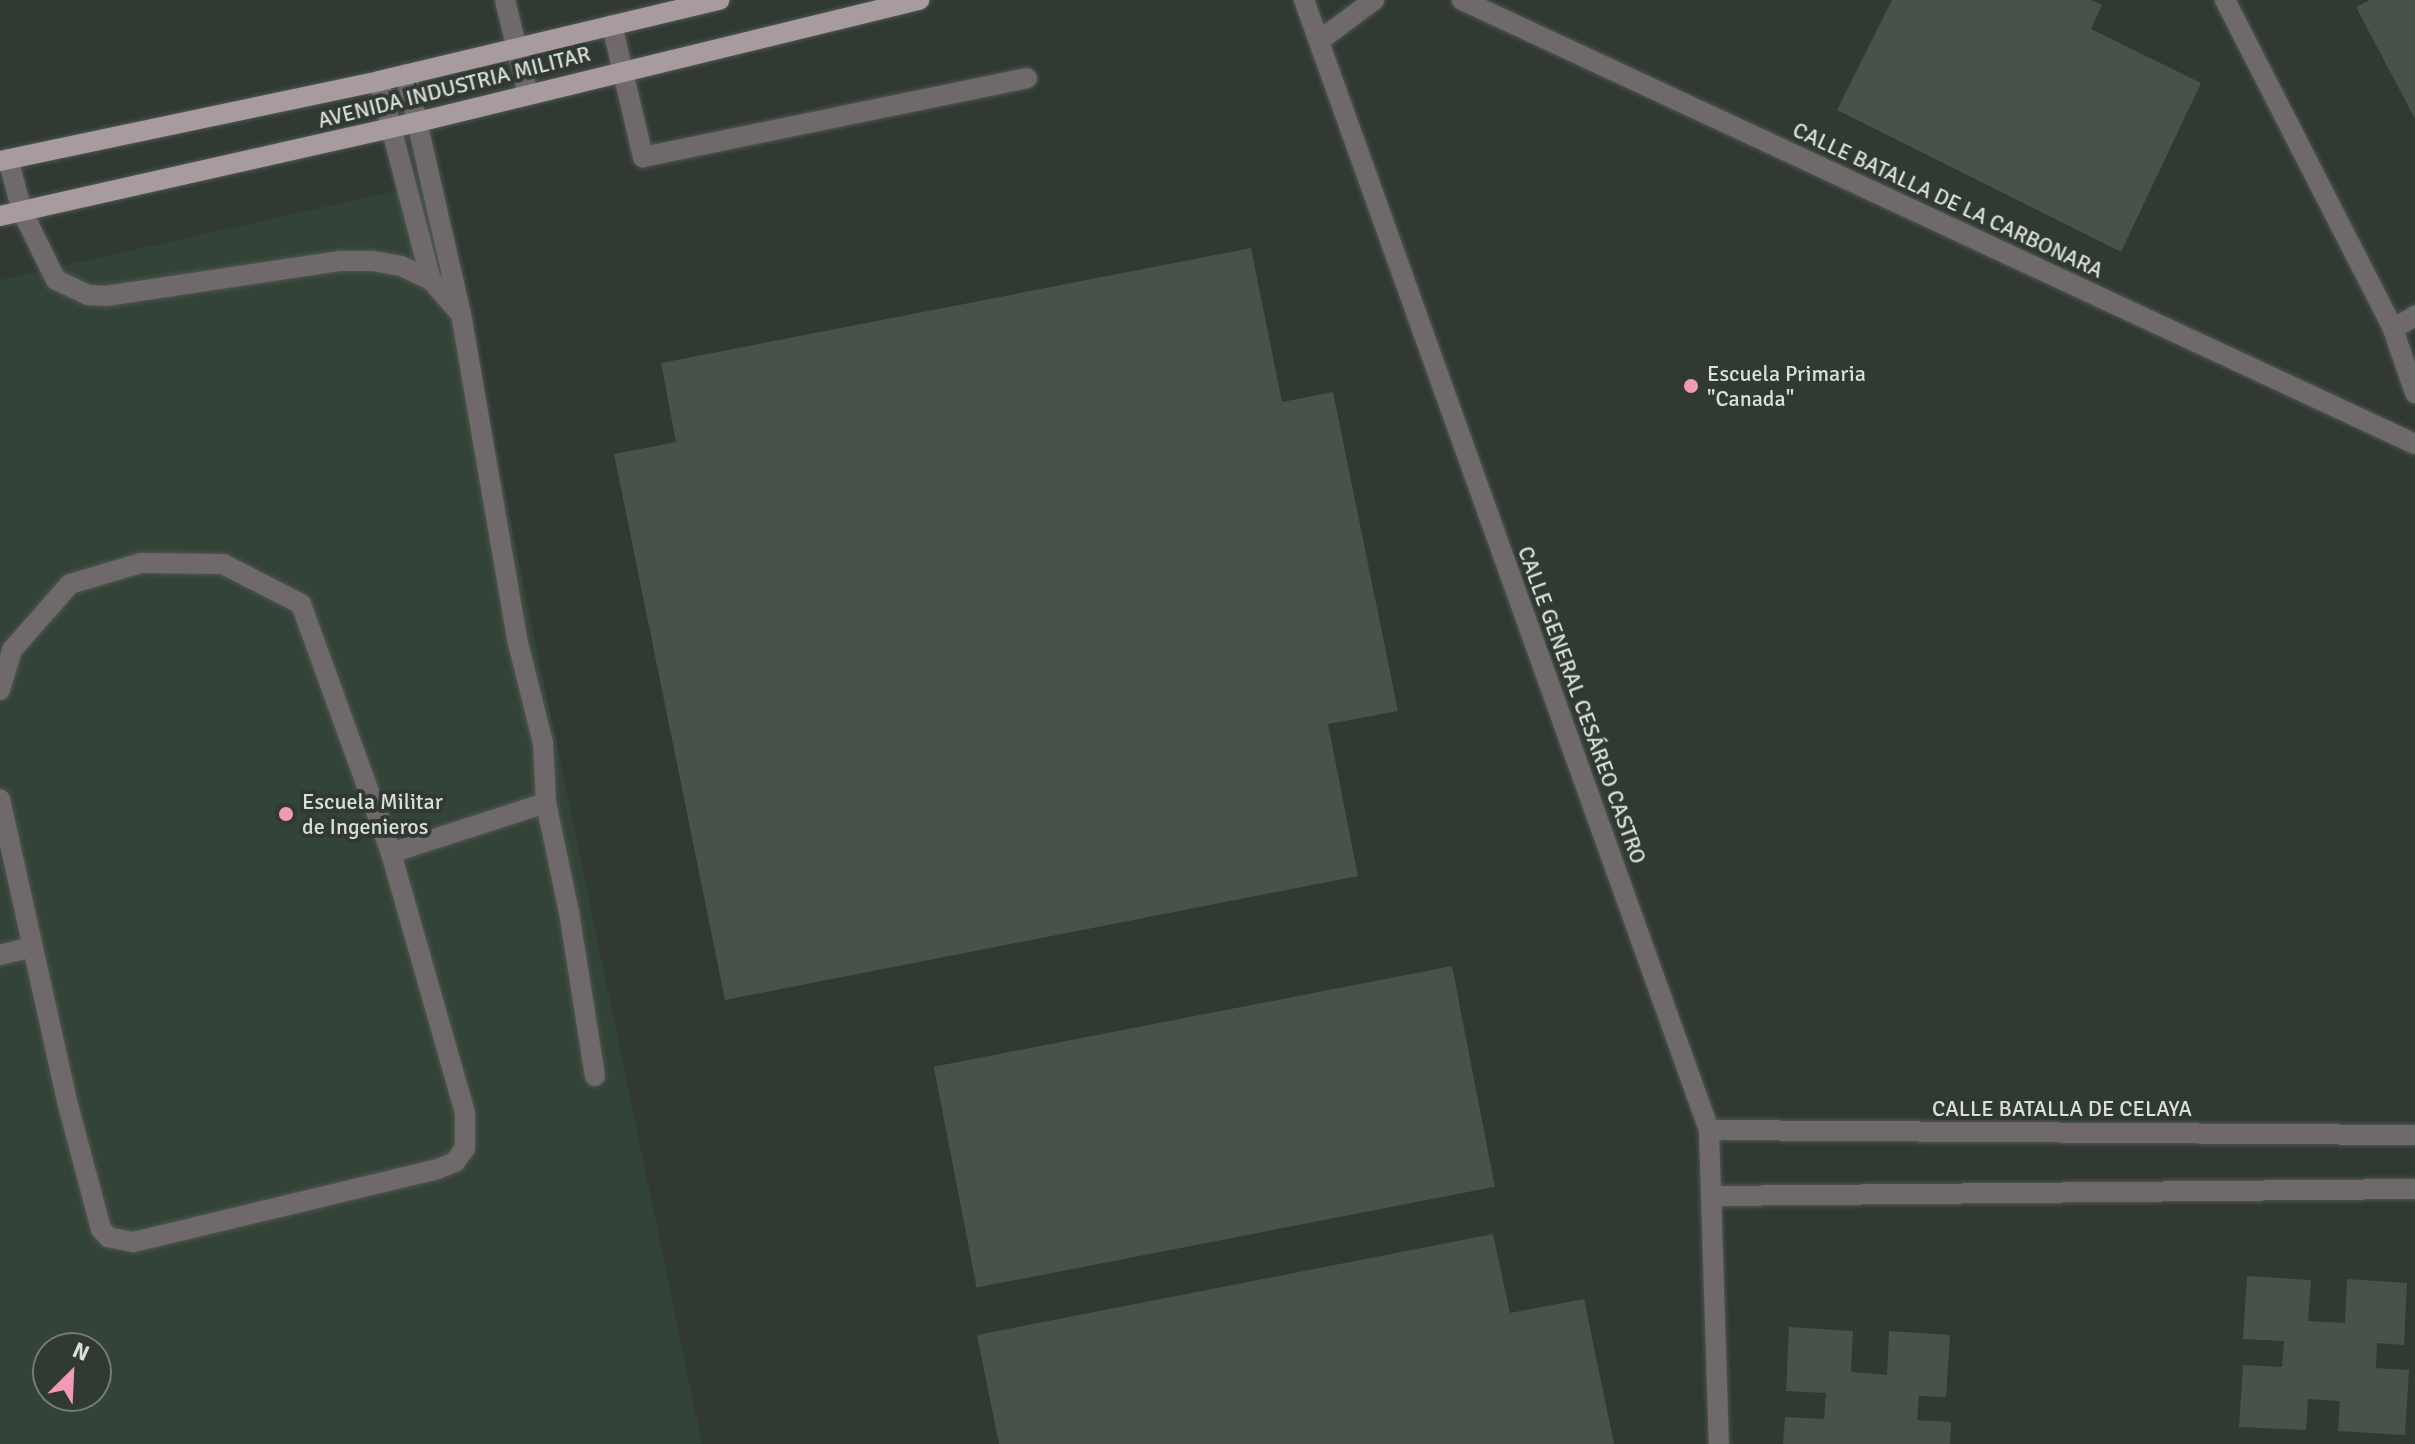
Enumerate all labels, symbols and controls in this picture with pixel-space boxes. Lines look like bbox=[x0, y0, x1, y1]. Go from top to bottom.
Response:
street label: AVENIDA INDUSTRIA MILITAR bbox=[315, 40, 593, 134]
street label: CALLE BATALLA DE LA CARBONARA bbox=[1789, 116, 2107, 284]
place label: Escuela Primaria "Canada" bbox=[1707, 360, 1866, 412]
marker: Escuela Primaria "Canada" bbox=[1682, 377, 1700, 395]
street label: CALLE GENERAL CESÁREO CASTRO bbox=[1512, 543, 1652, 867]
place label: Escuela Militar de Ingenieros bbox=[302, 788, 443, 840]
marker: Escuela Militar de Ingenieros bbox=[277, 805, 295, 823]
street label: CALLE BATALLA DE CELAYA bbox=[1932, 1096, 2192, 1122]
north arrow bbox=[32, 1332, 112, 1412]
text: N bbox=[69, 1336, 94, 1367]

